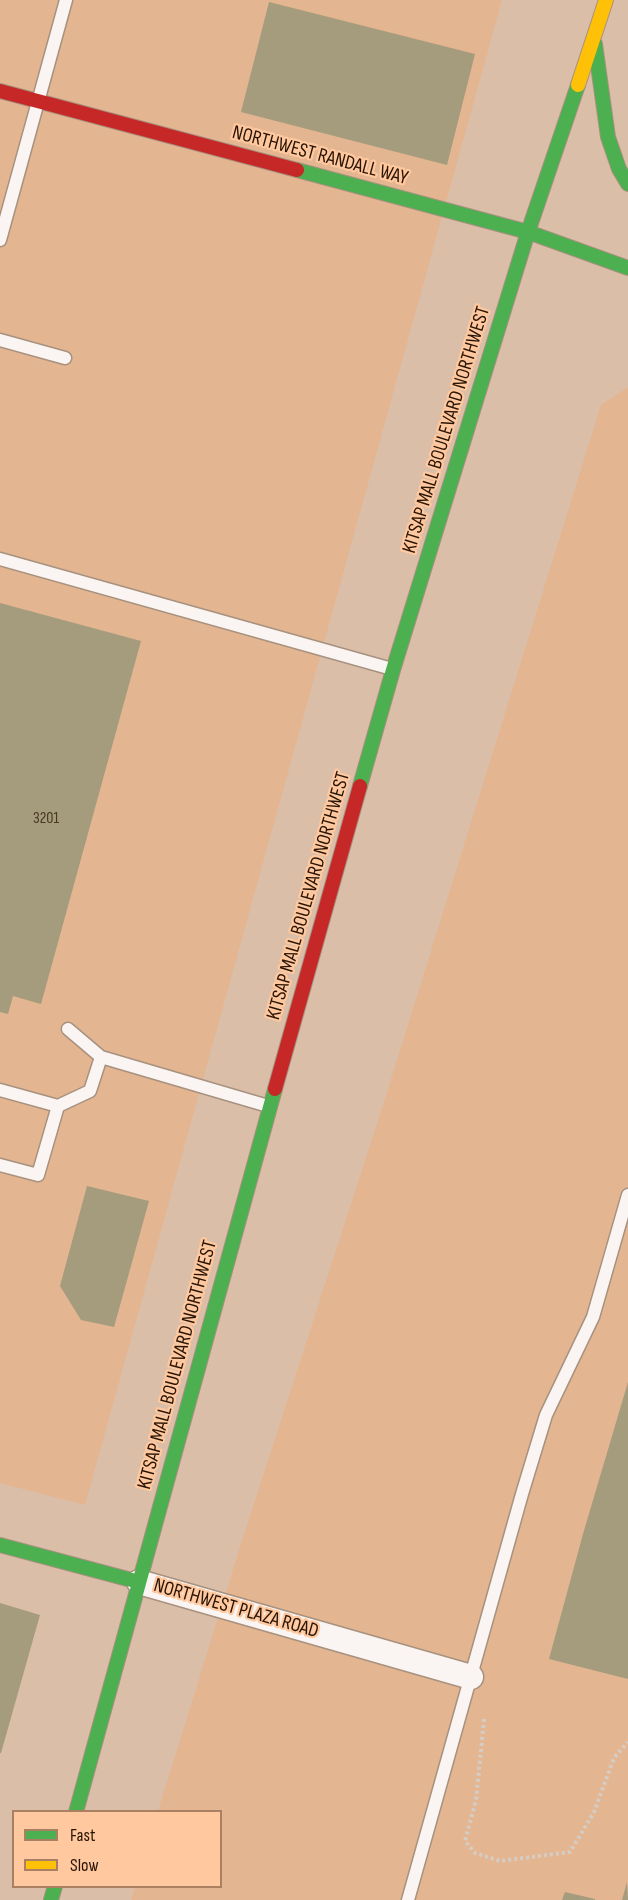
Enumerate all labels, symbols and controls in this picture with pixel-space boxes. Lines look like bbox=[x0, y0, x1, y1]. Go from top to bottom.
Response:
street label: NORTHWEST RANDALL WAY bbox=[230, 121, 410, 191]
street label: KITSAP MALL BOULEVARD NORTHWEST bbox=[398, 304, 496, 556]
street label: KITSAP MALL BOULEVARD NORTHWEST bbox=[262, 769, 356, 1023]
house number: 3201 bbox=[33, 809, 59, 829]
street label: KITSAP MALL BOULEVARD NORTHWEST bbox=[133, 1238, 223, 1492]
street label: NORTHWEST PLAZA ROAD bbox=[151, 1574, 321, 1644]
legend bbox=[12, 1810, 222, 1888]
text: Fast bbox=[70, 1825, 95, 1846]
text: Slow bbox=[70, 1855, 99, 1876]

